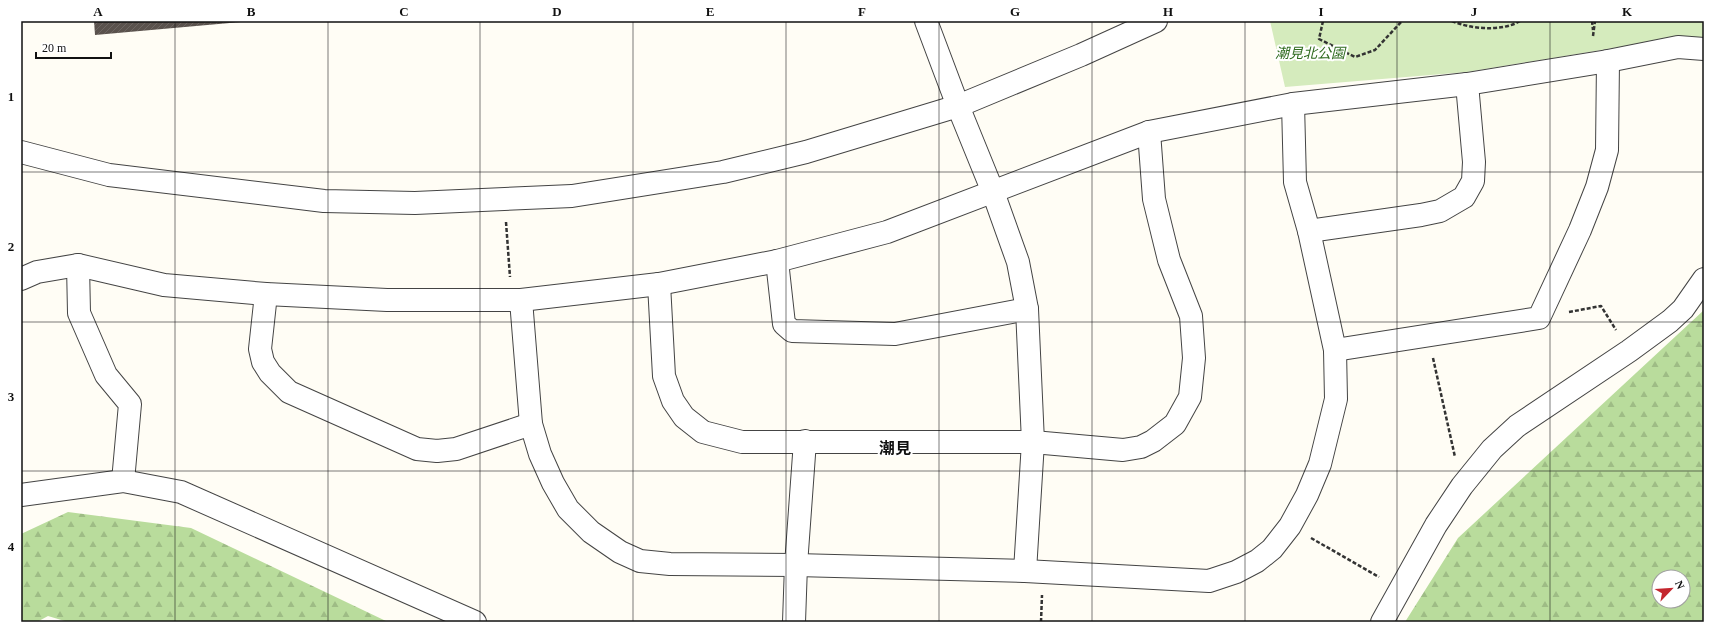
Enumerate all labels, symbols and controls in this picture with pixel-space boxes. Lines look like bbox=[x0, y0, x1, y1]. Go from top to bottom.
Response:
text: A bbox=[93, 4, 103, 19]
text: B bbox=[247, 4, 256, 19]
text: C bbox=[399, 4, 409, 19]
text: D bbox=[552, 4, 562, 19]
text: E bbox=[706, 4, 714, 19]
text: F bbox=[858, 4, 866, 19]
text: G bbox=[1010, 4, 1020, 19]
text: H bbox=[1163, 4, 1173, 19]
text: I bbox=[1318, 4, 1324, 19]
text: J bbox=[1471, 4, 1478, 19]
text: K bbox=[1622, 4, 1633, 19]
scale bar bbox=[36, 34, 111, 60]
text: 20 m bbox=[42, 41, 67, 55]
park label: 潮見北公園 bbox=[1275, 46, 1347, 61]
text: 1 bbox=[8, 89, 14, 104]
text: 2 bbox=[8, 239, 14, 254]
text: 3 bbox=[8, 389, 15, 404]
district label: 潮見 bbox=[879, 440, 911, 457]
text: 4 bbox=[8, 539, 15, 554]
north arrow bbox=[1651, 569, 1691, 609]
text: N bbox=[1673, 579, 1687, 591]

